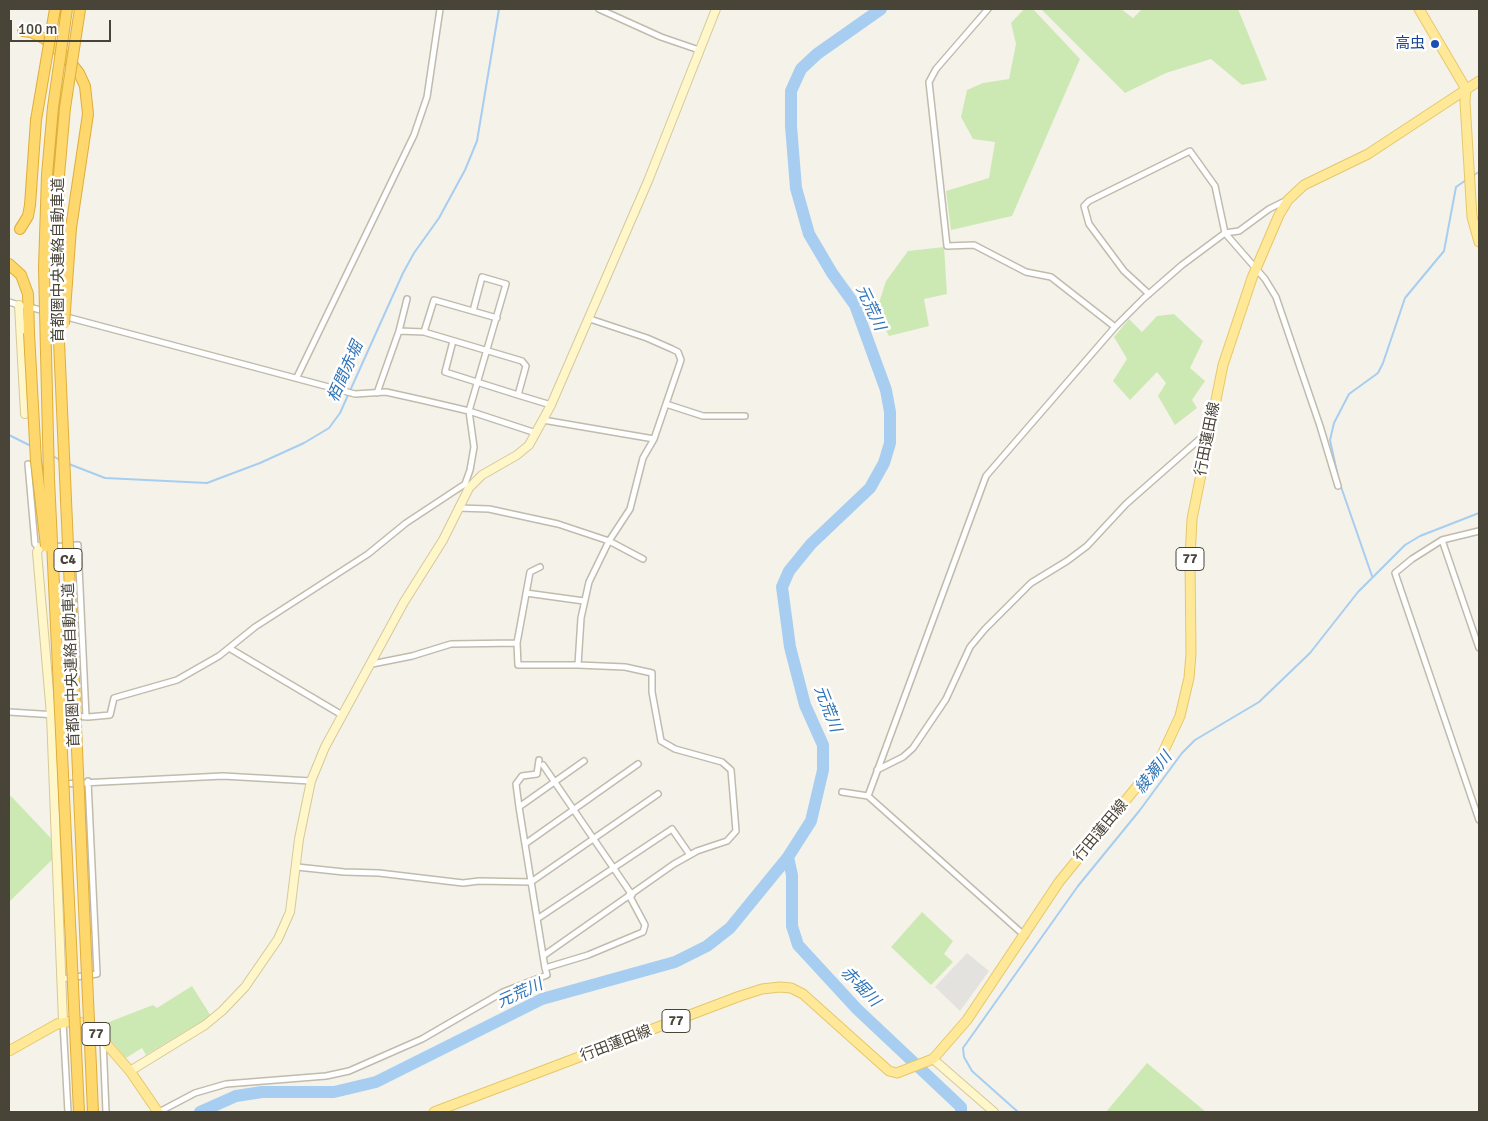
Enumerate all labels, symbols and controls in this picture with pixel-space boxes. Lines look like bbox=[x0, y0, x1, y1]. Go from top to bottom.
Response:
scale bar bbox=[12, 10, 114, 42]
text: 100 m bbox=[18, 20, 58, 38]
place label: 高虫 bbox=[1395, 35, 1425, 53]
marker: 高虫 bbox=[1429, 38, 1441, 50]
street label: 首都圏中央連絡自動車道 bbox=[50, 178, 68, 342]
water label: 元荒川 bbox=[851, 282, 889, 334]
water label: 栢間赤堀 bbox=[324, 339, 368, 405]
street label: 行田蓮田線 bbox=[1192, 400, 1224, 478]
road number: C4 bbox=[54, 548, 82, 572]
road number: 77 bbox=[1176, 548, 1204, 570]
street label: 首都圏中央連絡自動車道 bbox=[60, 582, 84, 748]
water label: 元荒川 bbox=[809, 683, 845, 735]
water label: 綾瀬川 bbox=[1131, 748, 1177, 798]
street label: 行田蓮田線 bbox=[1070, 796, 1132, 866]
water label: 赤堀川 bbox=[836, 963, 884, 1011]
water label: 元荒川 bbox=[494, 975, 546, 1013]
road number: 77 bbox=[662, 1009, 690, 1032]
road number: 77 bbox=[82, 1022, 110, 1046]
street label: 行田蓮田線 bbox=[578, 1022, 654, 1066]

